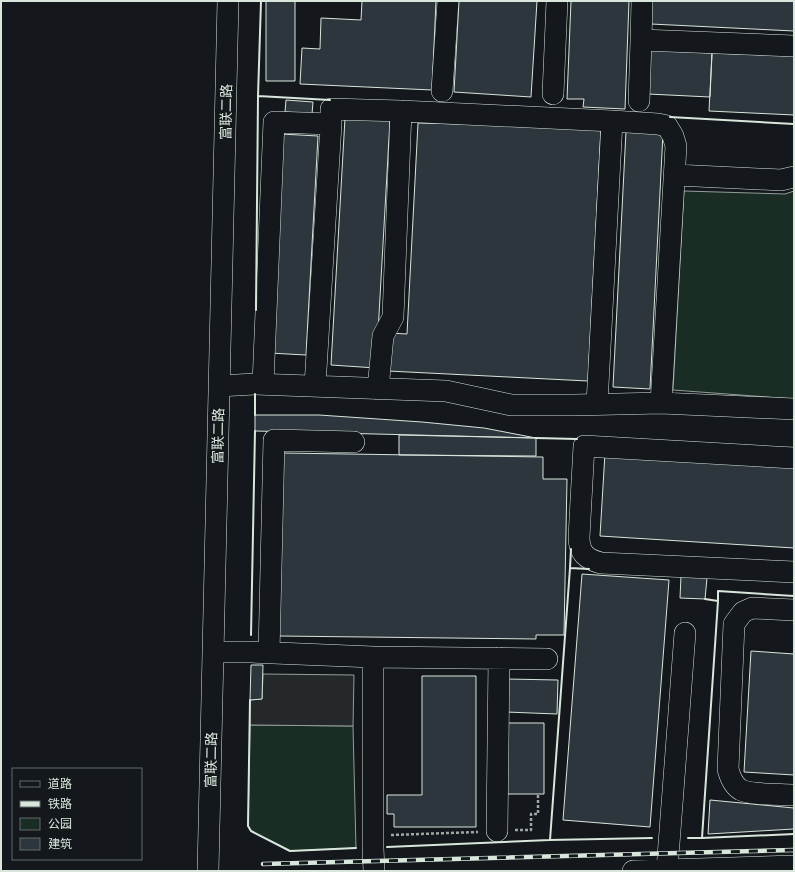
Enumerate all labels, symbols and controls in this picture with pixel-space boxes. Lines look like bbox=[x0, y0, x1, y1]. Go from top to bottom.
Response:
street label: 富联二路 bbox=[218, 84, 234, 140]
street label: 富联二路 bbox=[210, 408, 226, 464]
street label: 富联二路 bbox=[203, 732, 219, 788]
legend bbox=[12, 768, 142, 860]
text: 道路 bbox=[48, 777, 72, 790]
text: 铁路 bbox=[48, 797, 72, 810]
text: 公园 bbox=[48, 817, 72, 830]
text: 建筑 bbox=[48, 837, 72, 850]

